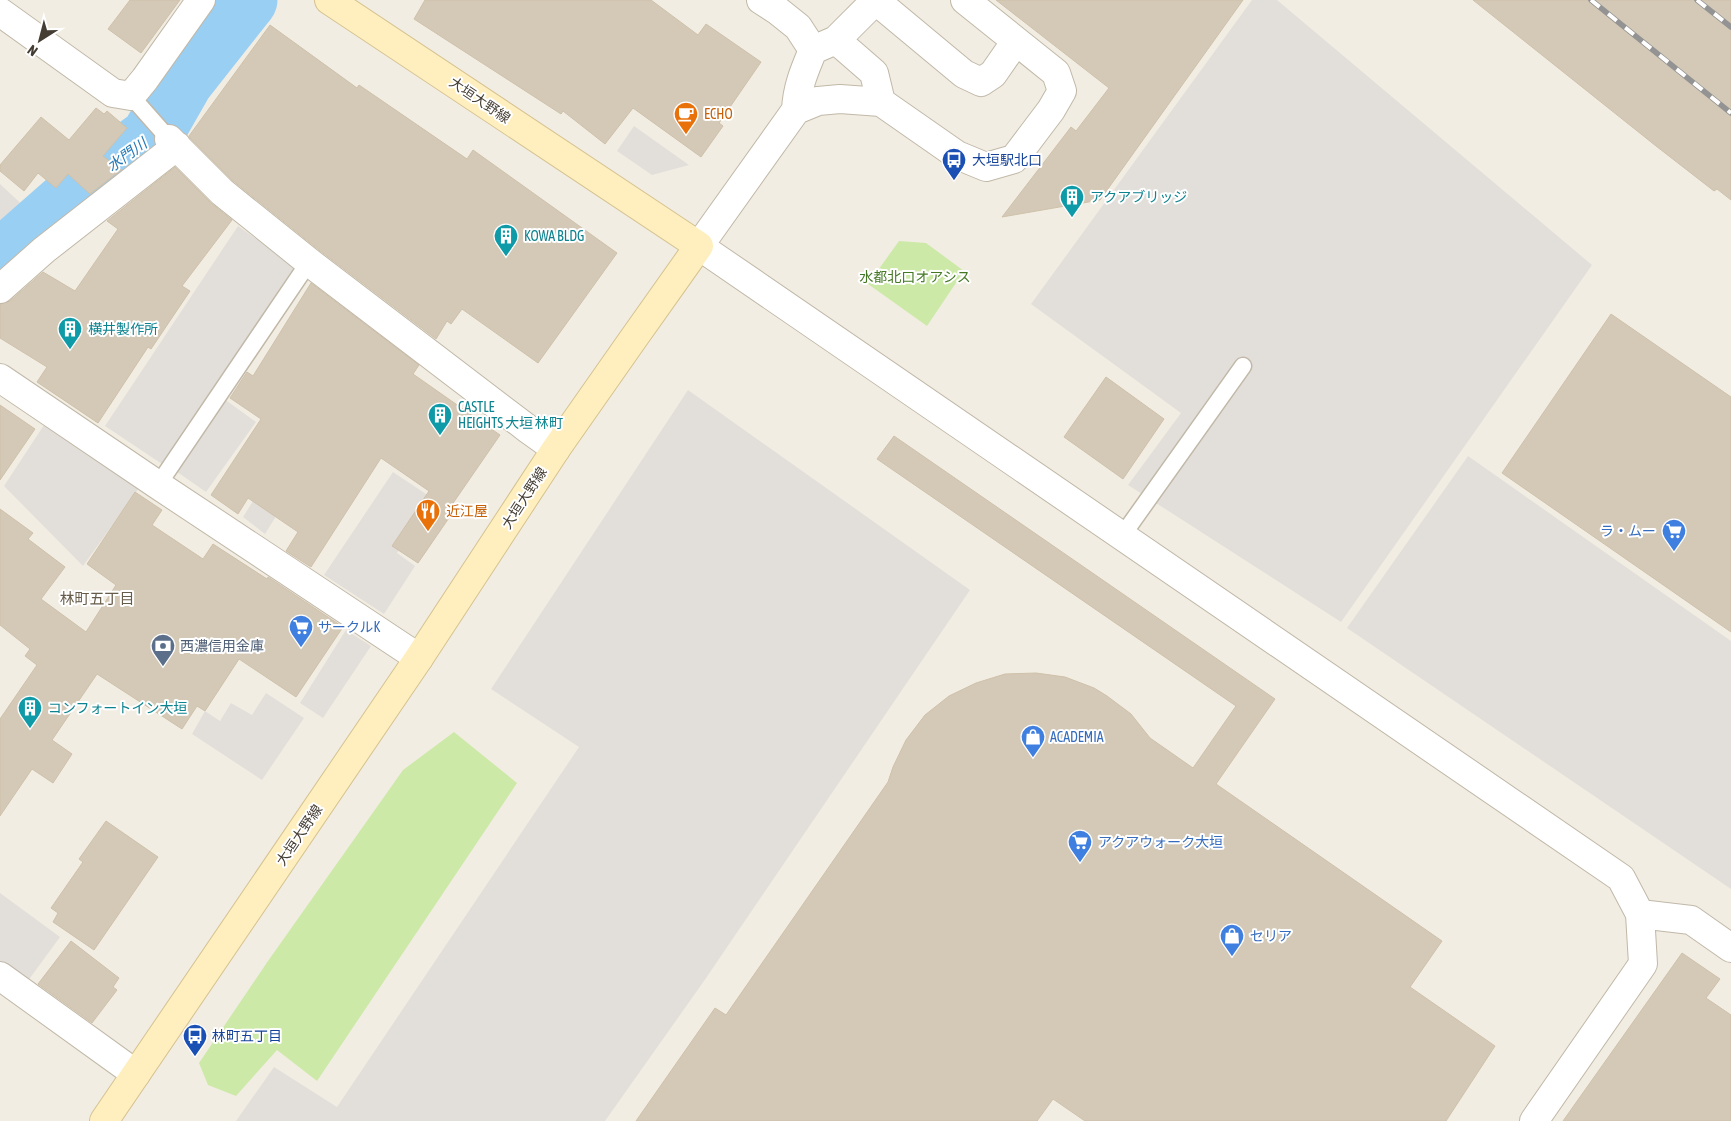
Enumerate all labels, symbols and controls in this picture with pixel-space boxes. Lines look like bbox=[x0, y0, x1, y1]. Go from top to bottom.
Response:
north arrow bbox=[15, 15, 65, 65]
text: N bbox=[24, 42, 40, 59]
street label: 大垣大野線 bbox=[447, 74, 513, 126]
cafe icon: ECHO bbox=[673, 101, 699, 135]
place label: ECHO bbox=[704, 106, 733, 122]
water label: 水門川 bbox=[104, 133, 152, 175]
bus stop icon: 大垣駅北口 bbox=[941, 147, 967, 181]
place label: 大垣駅北口 bbox=[972, 152, 1042, 168]
building icon: アクアブリッジ bbox=[1059, 184, 1085, 218]
place label: アクアブリッジ bbox=[1090, 189, 1187, 205]
building icon: KOWA BLDG bbox=[493, 223, 519, 257]
place label: KOWA BLDG bbox=[524, 228, 584, 244]
park label: 水都北口オアシス bbox=[859, 269, 971, 285]
building icon: 横井製作所 bbox=[57, 316, 83, 350]
place label: 横井製作所 bbox=[88, 321, 158, 337]
place label: CASTLE HEIGHTS 大垣 林町 bbox=[458, 399, 563, 431]
building icon: CASTLE HEIGHTS 大垣 林町 bbox=[427, 402, 453, 436]
street label: 大垣大野線 bbox=[498, 464, 550, 532]
restaurant icon: 近江屋 bbox=[415, 498, 441, 532]
place label: 近江屋 bbox=[446, 503, 488, 519]
supermarket icon: ラ・ムー bbox=[1661, 518, 1687, 552]
place label: ラ・ムー bbox=[1600, 523, 1656, 539]
district label: 林町五丁目 bbox=[59, 590, 135, 607]
supermarket icon: サークルK bbox=[288, 614, 314, 648]
place label: サークルK bbox=[318, 619, 381, 635]
bank icon: 西濃信用金庫 bbox=[150, 633, 176, 667]
place label: 西濃信用金庫 bbox=[180, 638, 264, 654]
building icon: コンフォートイン大垣 bbox=[17, 695, 43, 729]
place label: コンフォートイン大垣 bbox=[48, 700, 188, 716]
shop icon: ACADEMIA bbox=[1020, 724, 1046, 758]
place label: ACADEMIA bbox=[1050, 729, 1104, 745]
street label: 大垣大野線 bbox=[273, 802, 325, 868]
supermarket icon: アクアウォーク大垣 bbox=[1067, 829, 1093, 863]
place label: アクアウォーク大垣 bbox=[1098, 834, 1223, 850]
shop icon: セリア bbox=[1219, 923, 1245, 957]
place label: セリア bbox=[1250, 928, 1292, 944]
bus stop icon: 林町五丁目 bbox=[182, 1023, 208, 1057]
place label: 林町五丁目 bbox=[212, 1028, 282, 1044]

